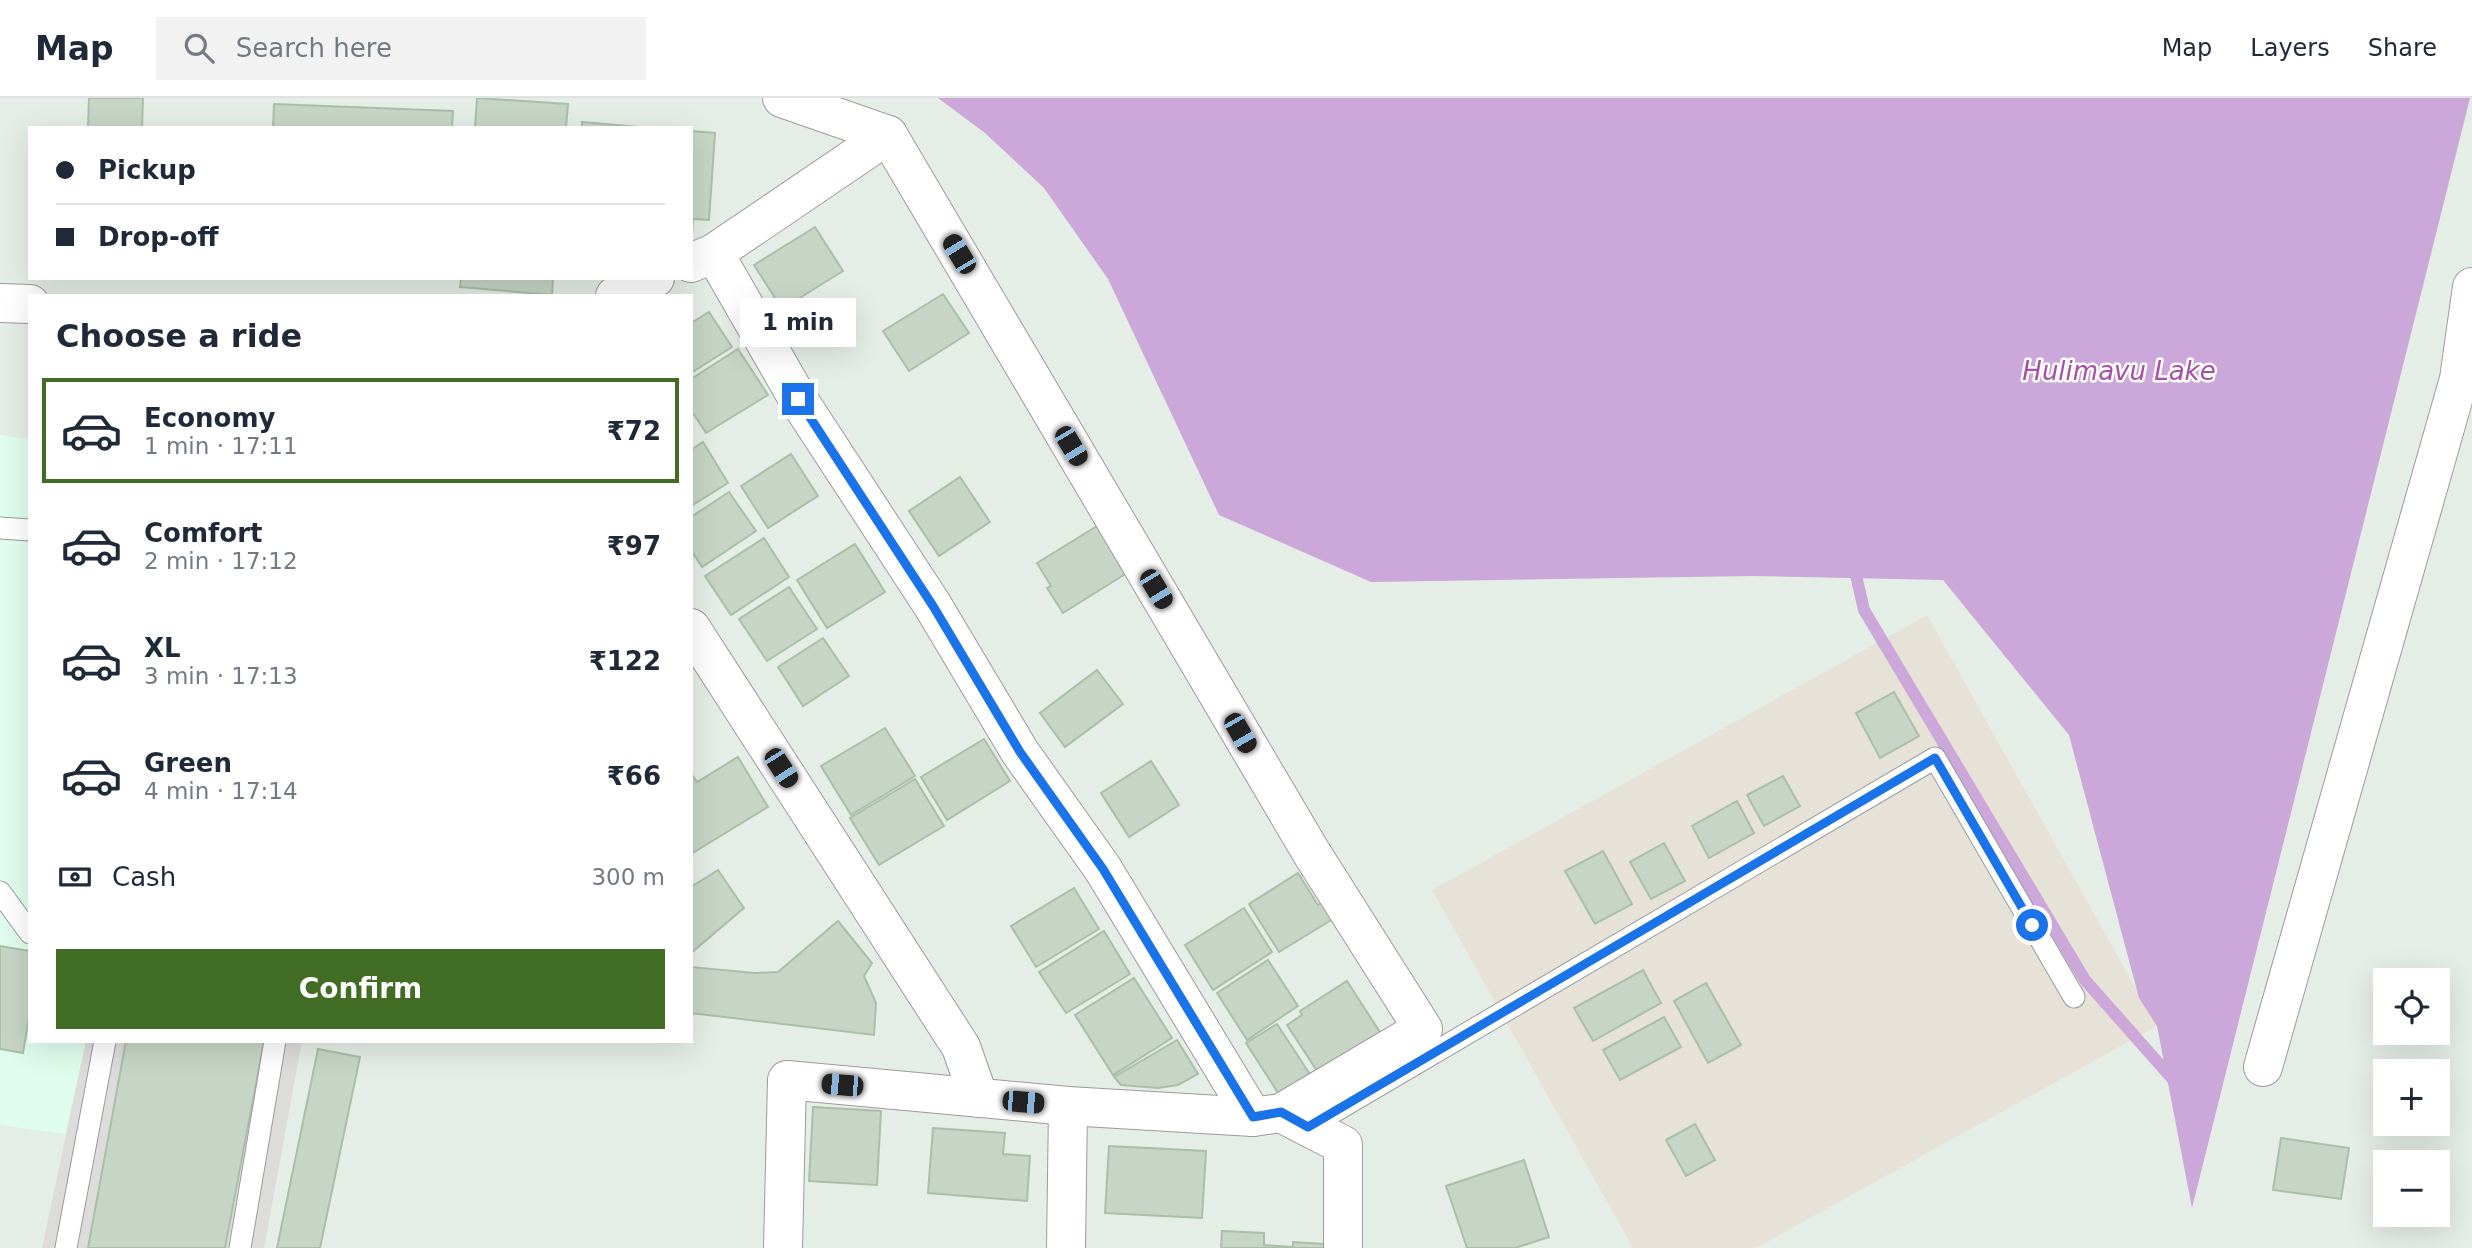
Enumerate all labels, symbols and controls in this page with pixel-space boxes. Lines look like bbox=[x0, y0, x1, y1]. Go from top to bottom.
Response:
search box bbox=[156, 17, 646, 80]
text: Map bbox=[35, 29, 114, 68]
icon: search bbox=[180, 29, 218, 67]
text: Search here bbox=[236, 33, 392, 63]
text: Map bbox=[2162, 34, 2212, 62]
text: Layers bbox=[2250, 34, 2330, 62]
text: Share bbox=[2368, 34, 2437, 62]
text: Pickup bbox=[98, 155, 196, 185]
text: Drop-off bbox=[98, 222, 219, 252]
car bbox=[940, 231, 979, 277]
callout: 1 min bbox=[740, 298, 856, 346]
text: 1 min bbox=[762, 309, 834, 335]
text: Choose a ride bbox=[56, 317, 302, 355]
water label: Hulimavu Lake bbox=[2022, 356, 2216, 386]
route end bbox=[782, 383, 814, 415]
icon: car bbox=[60, 399, 123, 462]
text: Economy bbox=[144, 403, 275, 433]
text: ₹72 bbox=[607, 416, 661, 446]
car bbox=[1052, 423, 1091, 469]
text: 1 min · 17:11 bbox=[144, 433, 298, 459]
icon: car bbox=[60, 514, 123, 577]
text: Comfort bbox=[144, 518, 262, 548]
text: ₹97 bbox=[607, 531, 661, 561]
text: 2 min · 17:12 bbox=[144, 548, 298, 574]
car bbox=[1137, 566, 1176, 612]
icon: car bbox=[60, 629, 123, 692]
text: XL bbox=[144, 633, 181, 663]
text: ₹122 bbox=[589, 646, 661, 676]
text: 3 min · 17:13 bbox=[144, 663, 298, 689]
car bbox=[1221, 710, 1260, 756]
icon: car bbox=[60, 744, 123, 807]
car bbox=[761, 745, 802, 791]
text: Green bbox=[144, 748, 232, 778]
text: ₹66 bbox=[607, 761, 661, 791]
text: 4 min · 17:14 bbox=[144, 778, 298, 804]
icon: cash bbox=[56, 858, 94, 896]
text: Cash bbox=[112, 862, 176, 892]
text: 300 m bbox=[591, 864, 665, 890]
route start bbox=[2016, 909, 2048, 941]
button: Confirm bbox=[56, 949, 665, 1029]
map controls bbox=[2373, 968, 2450, 1227]
button: locate bbox=[2373, 968, 2450, 1045]
button: + bbox=[2373, 1059, 2450, 1136]
car bbox=[821, 1073, 864, 1097]
car bbox=[1002, 1090, 1045, 1114]
button: − bbox=[2373, 1150, 2450, 1227]

